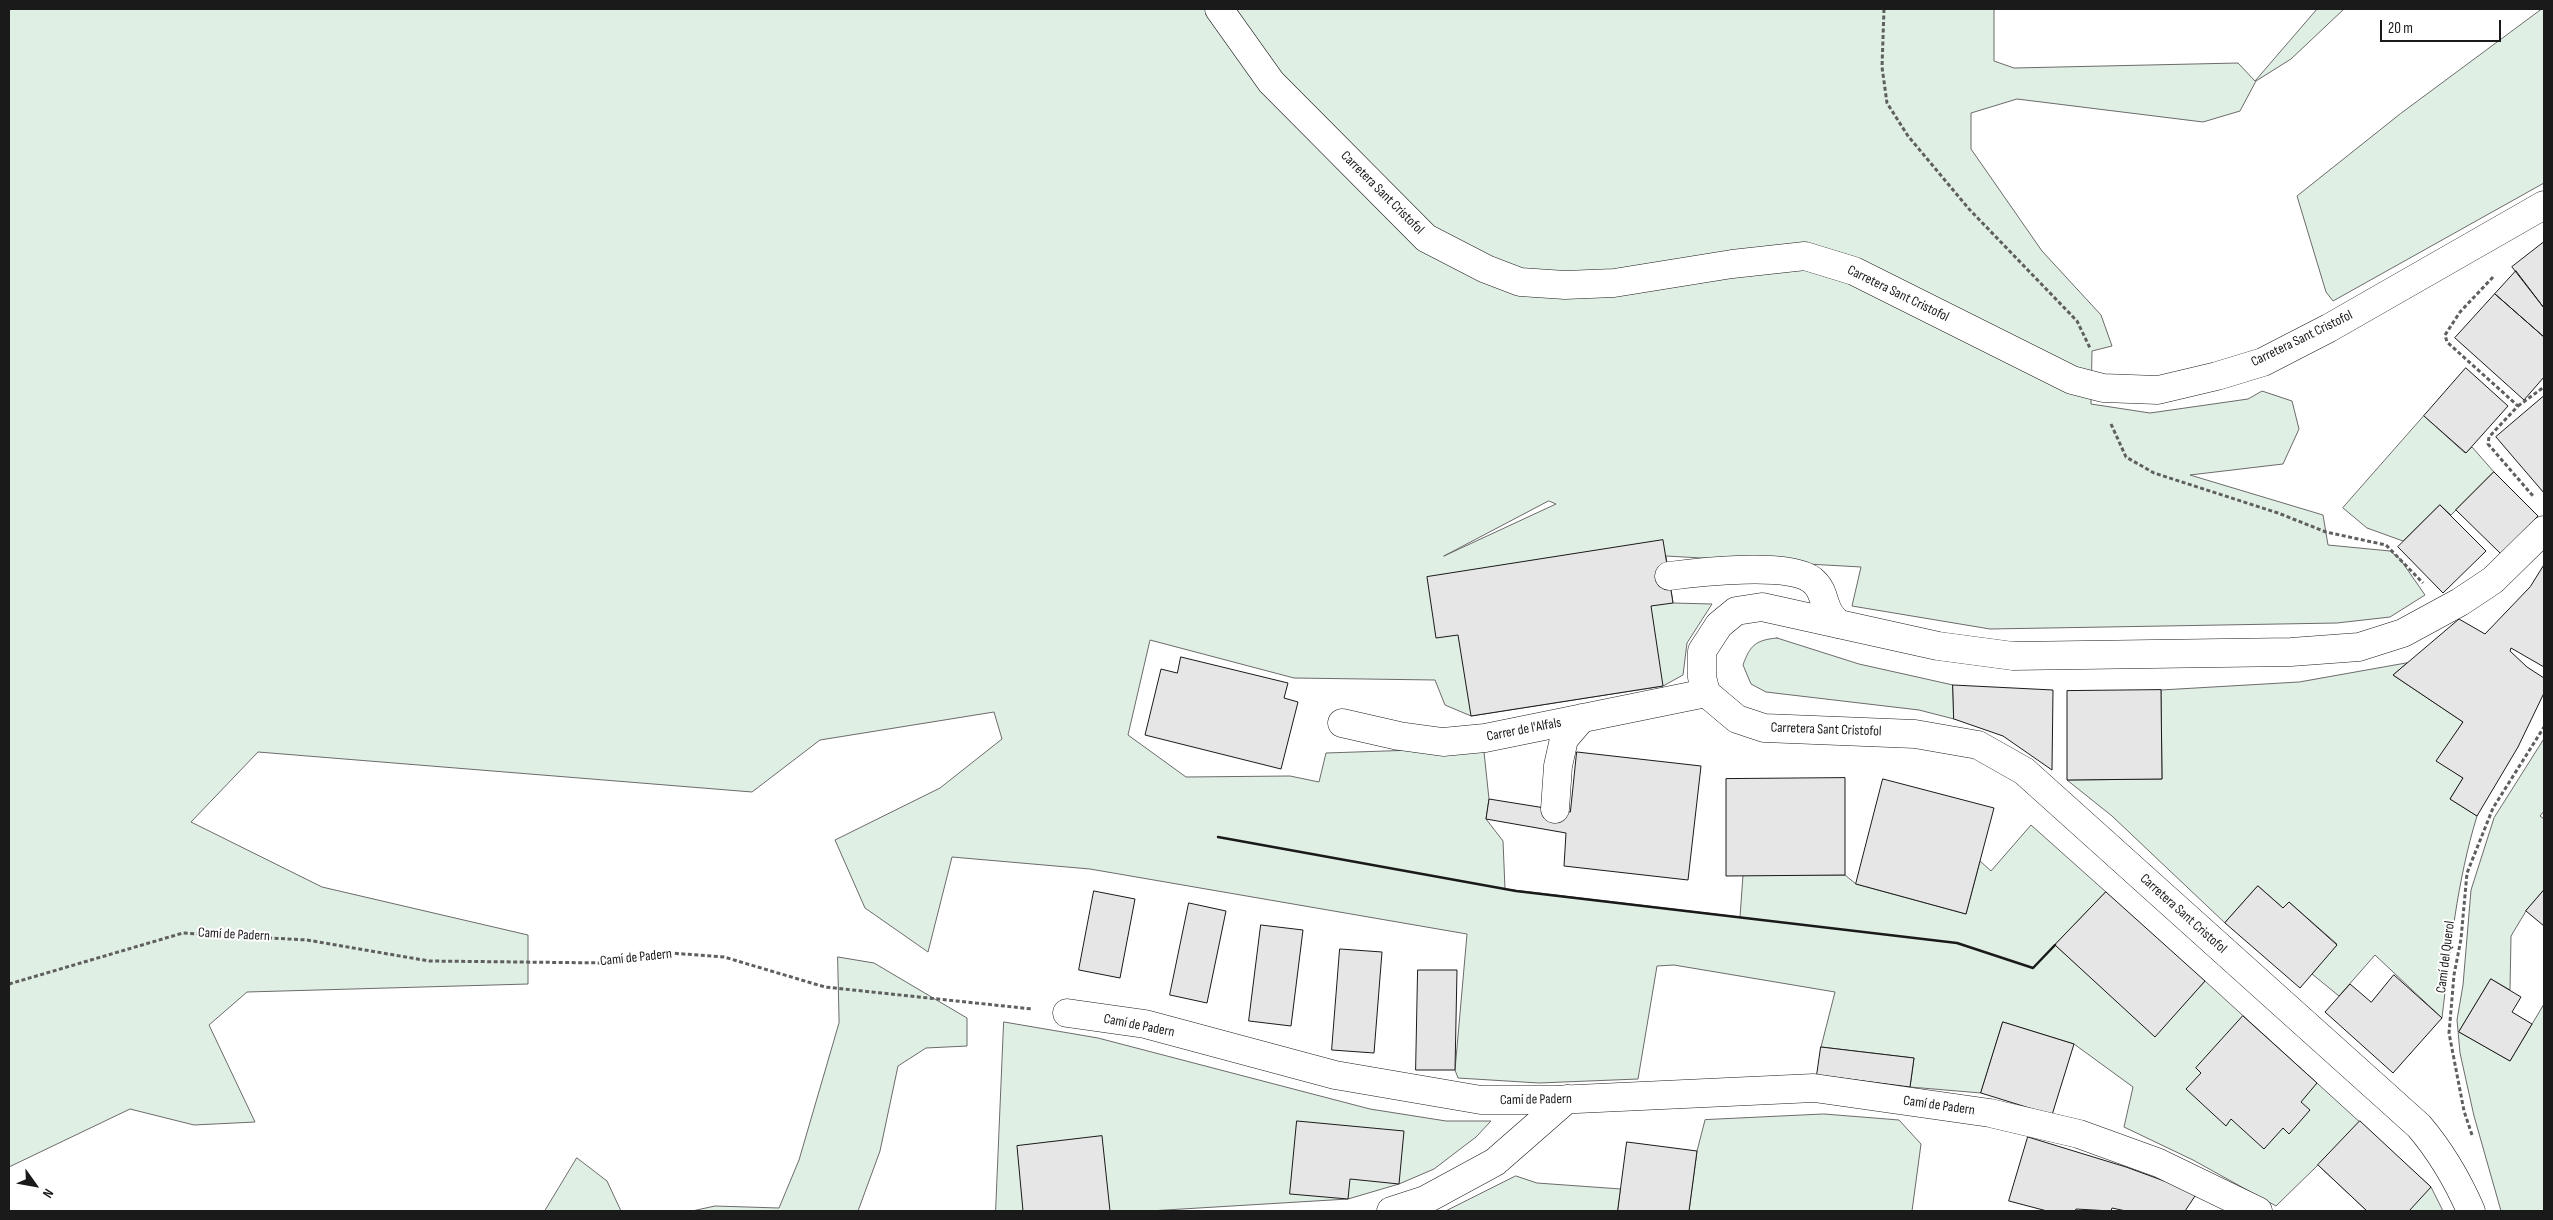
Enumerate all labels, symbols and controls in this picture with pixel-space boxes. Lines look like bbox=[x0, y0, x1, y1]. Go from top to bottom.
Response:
scale bar bbox=[2383, 10, 2504, 42]
text: 20 m bbox=[2388, 19, 2413, 38]
street label: Carretera Sant Cristofol bbox=[1337, 148, 1427, 238]
street label: Carretera Sant Cristofol bbox=[1844, 262, 1952, 326]
street label: Carretera Sant Cristofol bbox=[2248, 307, 2356, 371]
street label: Carrer de l'Alfals bbox=[1485, 715, 1563, 745]
street label: Carretera Sant Cristofol bbox=[1770, 720, 1882, 740]
street label: Carretera Sant Cristofol bbox=[2136, 871, 2230, 957]
street label: Camí del Querol bbox=[2433, 920, 2459, 994]
street label: Camí de Padern bbox=[198, 925, 270, 945]
street label: Camí de Padern bbox=[599, 946, 673, 970]
street label: Camí de Padern bbox=[1102, 1011, 1176, 1041]
street label: Camí de Padern bbox=[1500, 1091, 1572, 1109]
street label: Camí de Padern bbox=[1902, 1093, 1976, 1119]
north arrow bbox=[10, 1160, 60, 1210]
text: N bbox=[39, 1186, 57, 1201]

